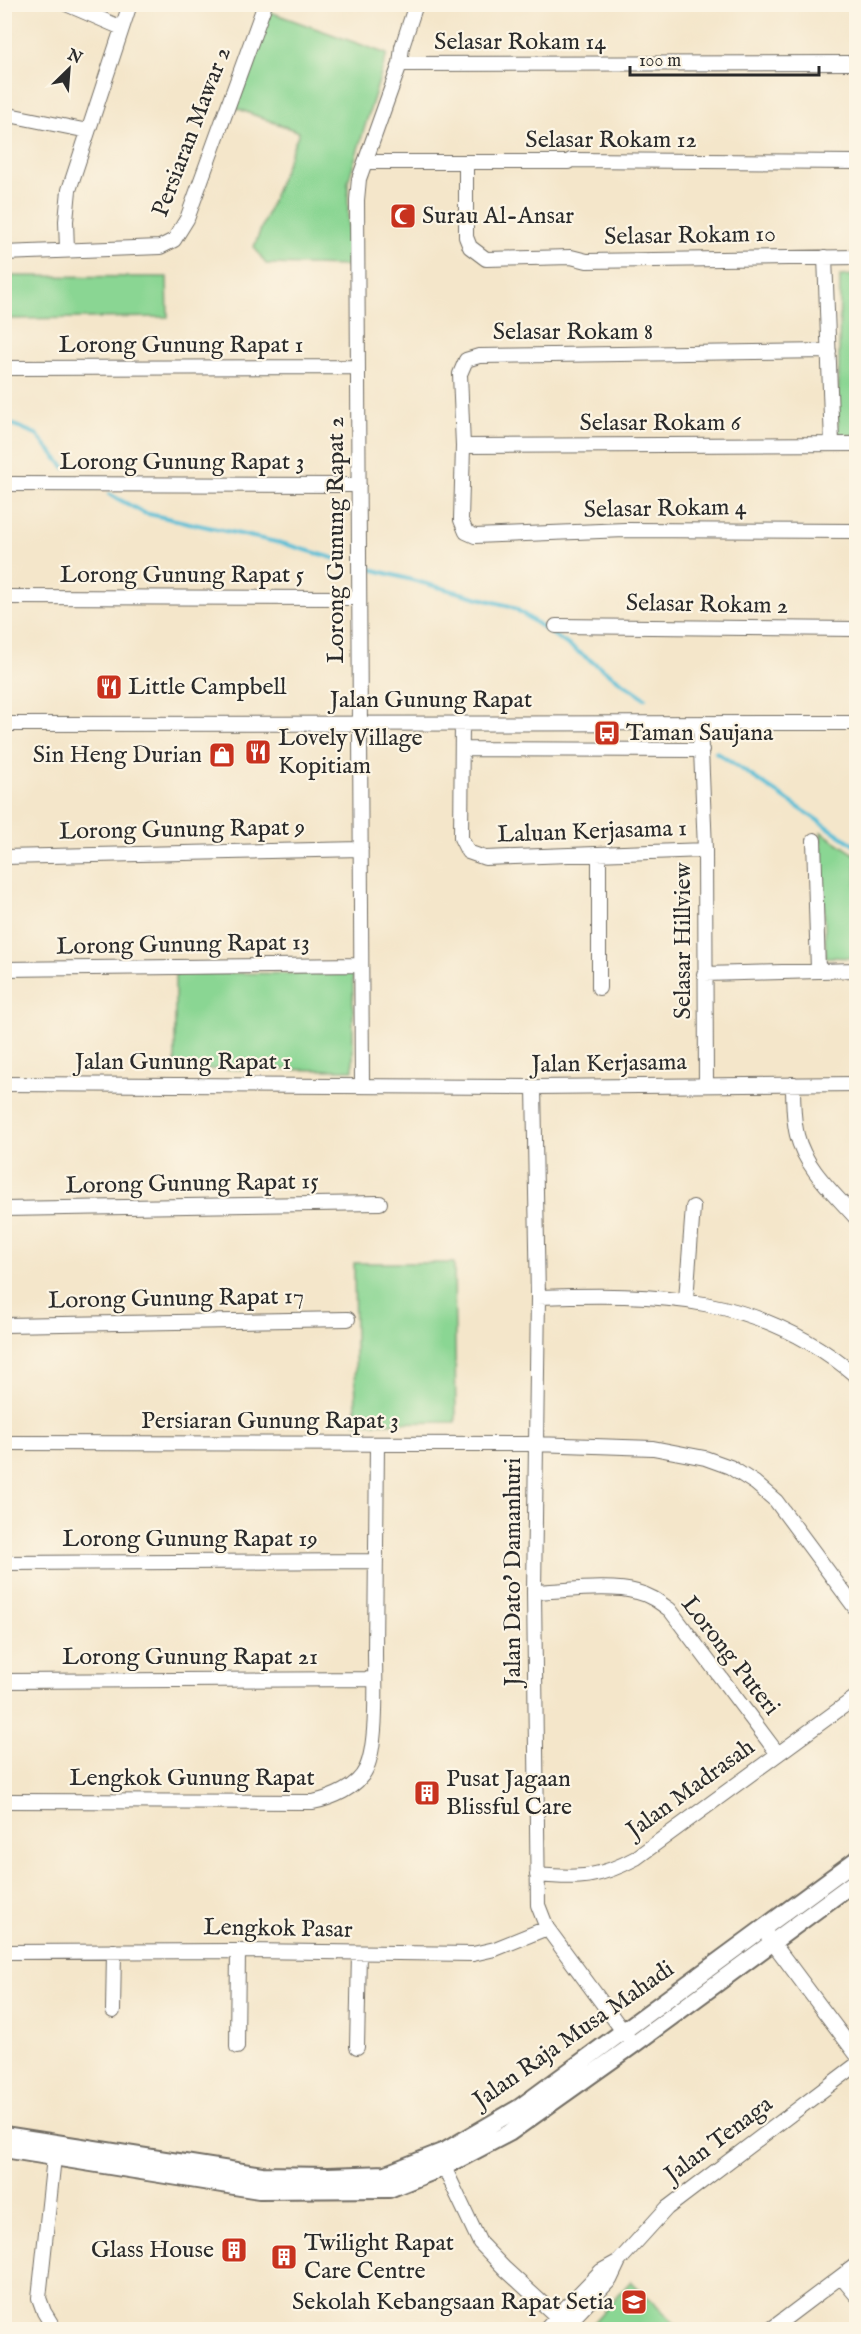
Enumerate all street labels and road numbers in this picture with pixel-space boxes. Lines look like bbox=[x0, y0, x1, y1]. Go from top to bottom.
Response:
street label: Selasar Rokam 14 bbox=[434, 27, 606, 58]
street label: Persiaran Mawar 2 bbox=[145, 42, 239, 222]
street label: Selasar Rokam 12 bbox=[525, 125, 697, 156]
street label: Selasar Rokam 10 bbox=[604, 219, 776, 253]
street label: Selasar Rokam 8 bbox=[493, 317, 653, 348]
street label: Lorong Gunung Rapat 1 bbox=[59, 330, 303, 361]
street label: Selasar Rokam 6 bbox=[579, 408, 741, 439]
street label: Lorong Gunung Rapat 2 bbox=[321, 416, 352, 664]
street label: Lorong Gunung Rapat 3 bbox=[60, 447, 304, 478]
street label: Selasar Rokam 4 bbox=[583, 492, 747, 526]
street label: Lorong Gunung Rapat 5 bbox=[60, 560, 305, 591]
street label: Selasar Rokam 2 bbox=[626, 588, 788, 622]
street label: Jalan Gunung Rapat bbox=[327, 685, 532, 716]
street label: Lorong Gunung Rapat 9 bbox=[59, 812, 305, 848]
street label: Laluan Kerjasama 1 bbox=[497, 813, 687, 851]
street label: Selasar Hillview bbox=[668, 861, 699, 1019]
street label: Lorong Gunung Rapat 13 bbox=[56, 927, 310, 963]
street label: Jalan Gunung Rapat 1 bbox=[72, 1047, 291, 1078]
street label: Jalan Kerjasama bbox=[528, 1047, 688, 1081]
street label: Lorong Gunung Rapat 15 bbox=[65, 1166, 319, 1202]
street label: Lorong Gunung Rapat 17 bbox=[48, 1281, 304, 1317]
street label: Persiaran Gunung Rapat 3 bbox=[141, 1406, 399, 1437]
street label: Jalan Dato' Damanhuri bbox=[498, 1458, 529, 1689]
street label: Lorong Gunung Rapat 19 bbox=[62, 1524, 318, 1555]
street label: Lorong Puteri bbox=[674, 1590, 786, 1722]
street label: Lorong Gunung Rapat 21 bbox=[62, 1642, 318, 1673]
street label: Jalan Madrasah bbox=[618, 1732, 761, 1848]
street label: Lengkok Gunung Rapat bbox=[69, 1763, 315, 1794]
street label: Lengkok Pasar bbox=[203, 1912, 353, 1946]
street label: Jalan Raja Musa Mahadi bbox=[465, 1954, 681, 2118]
street label: Jalan Tenaga bbox=[656, 2089, 780, 2193]

